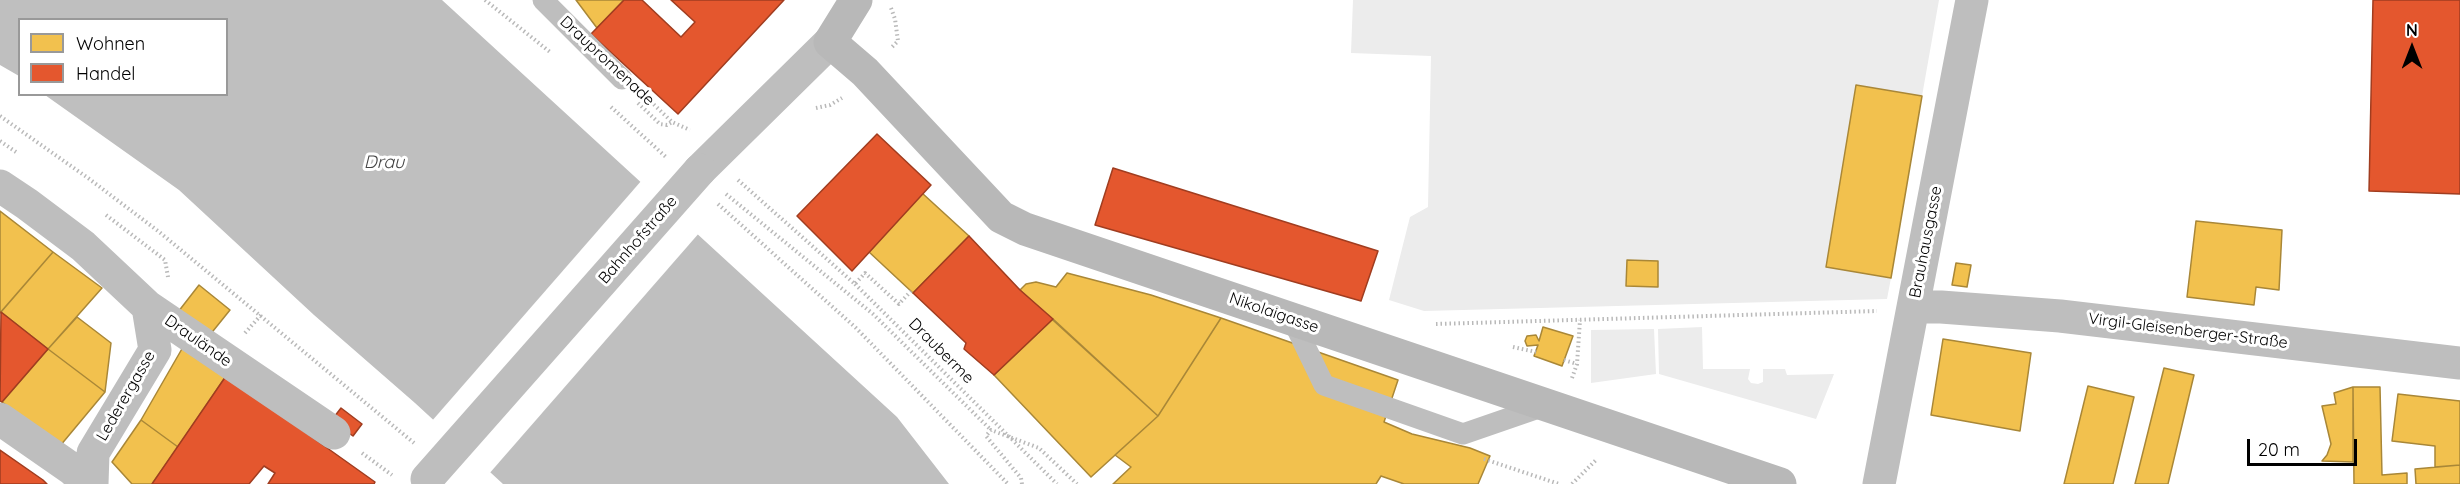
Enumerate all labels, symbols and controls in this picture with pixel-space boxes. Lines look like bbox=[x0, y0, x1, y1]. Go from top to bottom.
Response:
street label: Draupromenade bbox=[556, 12, 658, 110]
legend bbox=[18, 18, 228, 96]
north arrow bbox=[2382, 18, 2442, 78]
text: N bbox=[2406, 20, 2418, 40]
text: Wohnen bbox=[76, 32, 145, 55]
text: Handel bbox=[76, 62, 136, 85]
water label: Drau bbox=[364, 152, 404, 174]
street label: Brauhausgasse bbox=[1906, 184, 1946, 300]
street label: Bahnhofstraße bbox=[595, 192, 681, 288]
street label: Nikolaigasse bbox=[1227, 289, 1321, 337]
street label: Virgil-Gleisenberger-Straße bbox=[2087, 309, 2289, 353]
street label: Draulände bbox=[161, 311, 235, 371]
street label: Drauberme bbox=[904, 314, 978, 388]
street label: Lederergasse bbox=[93, 348, 159, 444]
scale bar bbox=[2250, 427, 2360, 465]
text: 20 m bbox=[2258, 438, 2300, 461]

